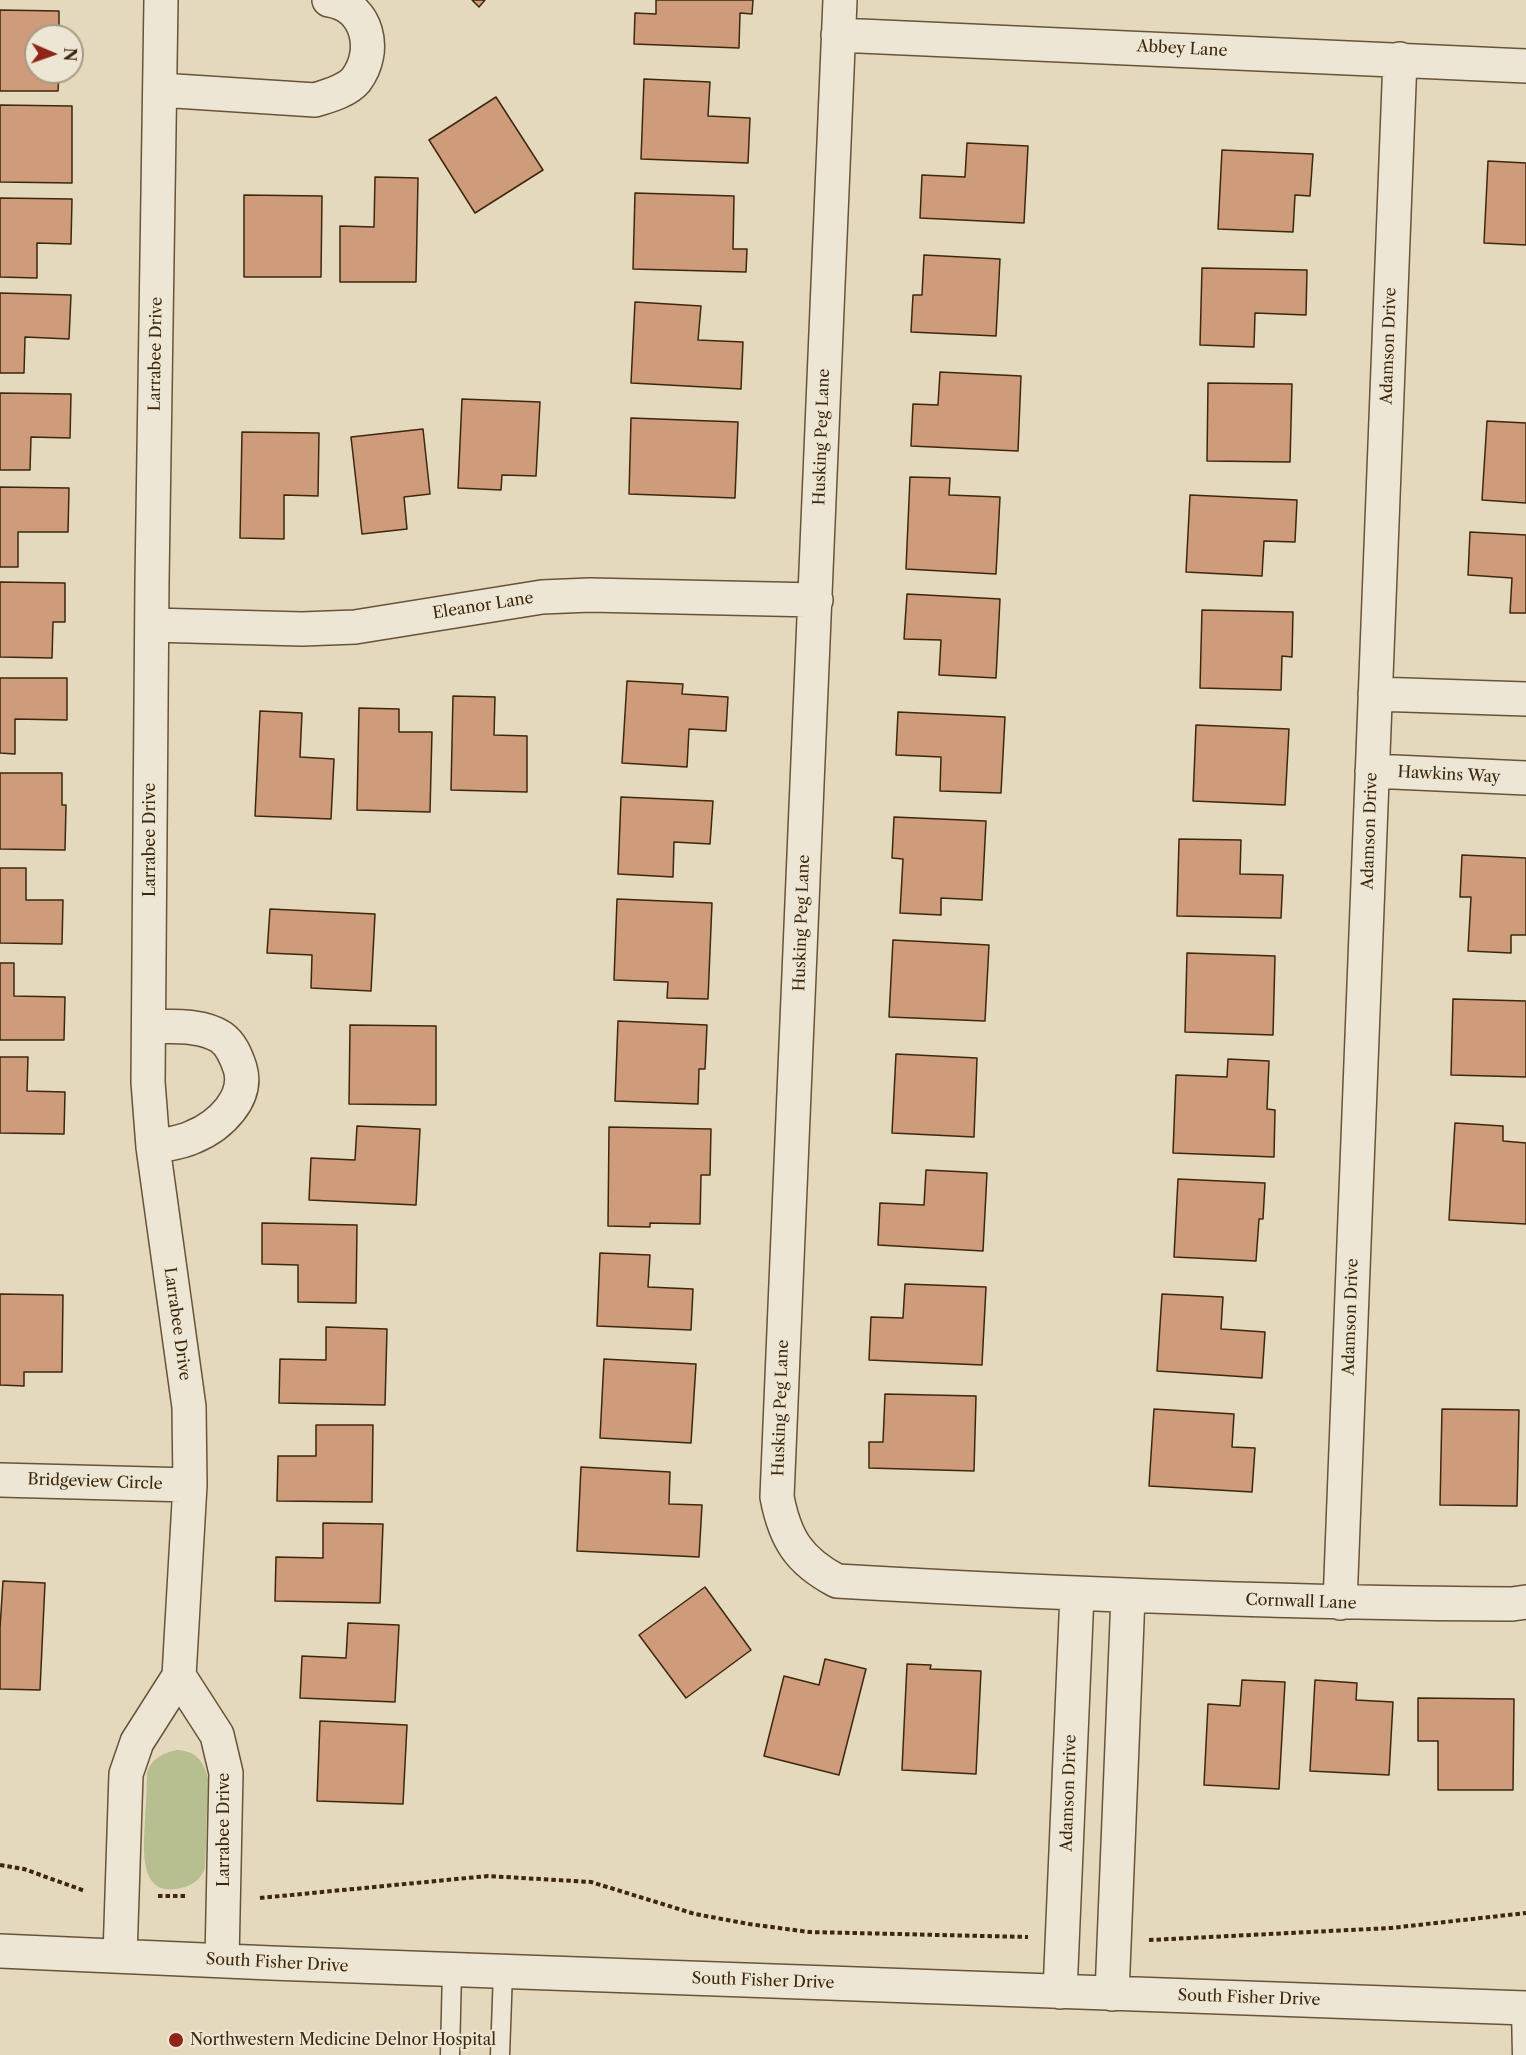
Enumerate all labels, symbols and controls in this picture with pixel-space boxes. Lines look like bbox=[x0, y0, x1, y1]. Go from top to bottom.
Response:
north arrow bbox=[24, 24, 84, 84]
street label: Abbey Lane bbox=[1136, 37, 1228, 61]
text: N bbox=[60, 47, 80, 62]
street label: Adamson Drive bbox=[1377, 287, 1401, 405]
street label: Larrabee Drive bbox=[145, 297, 167, 411]
street label: Husking Peg Lane bbox=[810, 368, 834, 506]
street label: Eleanor Lane bbox=[431, 589, 535, 623]
street label: Hawkins Way bbox=[1397, 763, 1501, 787]
street label: Adamson Drive bbox=[1358, 772, 1382, 890]
street label: Larrabee Drive bbox=[140, 783, 160, 897]
street label: Husking Peg Lane bbox=[790, 854, 814, 992]
street label: Adamson Drive bbox=[1339, 1258, 1363, 1376]
street label: Larrabee Drive bbox=[160, 1266, 194, 1382]
street label: Husking Peg Lane bbox=[769, 1339, 793, 1477]
street label: Bridgeview Circle bbox=[27, 1470, 163, 1494]
street label: Cornwall Lane bbox=[1245, 1590, 1357, 1614]
street label: Adamson Drive bbox=[1057, 1734, 1081, 1852]
street label: Larrabee Drive bbox=[214, 1773, 234, 1887]
street label: South Fisher Drive bbox=[205, 1950, 349, 1976]
street label: South Fisher Drive bbox=[691, 1969, 835, 1993]
street label: South Fisher Drive bbox=[1177, 1986, 1321, 2010]
place label: Northwestern Medicine Delnor Hospital bbox=[190, 2030, 496, 2050]
marker: Northwestern Medicine Delnor Hospital bbox=[167, 2031, 185, 2049]

